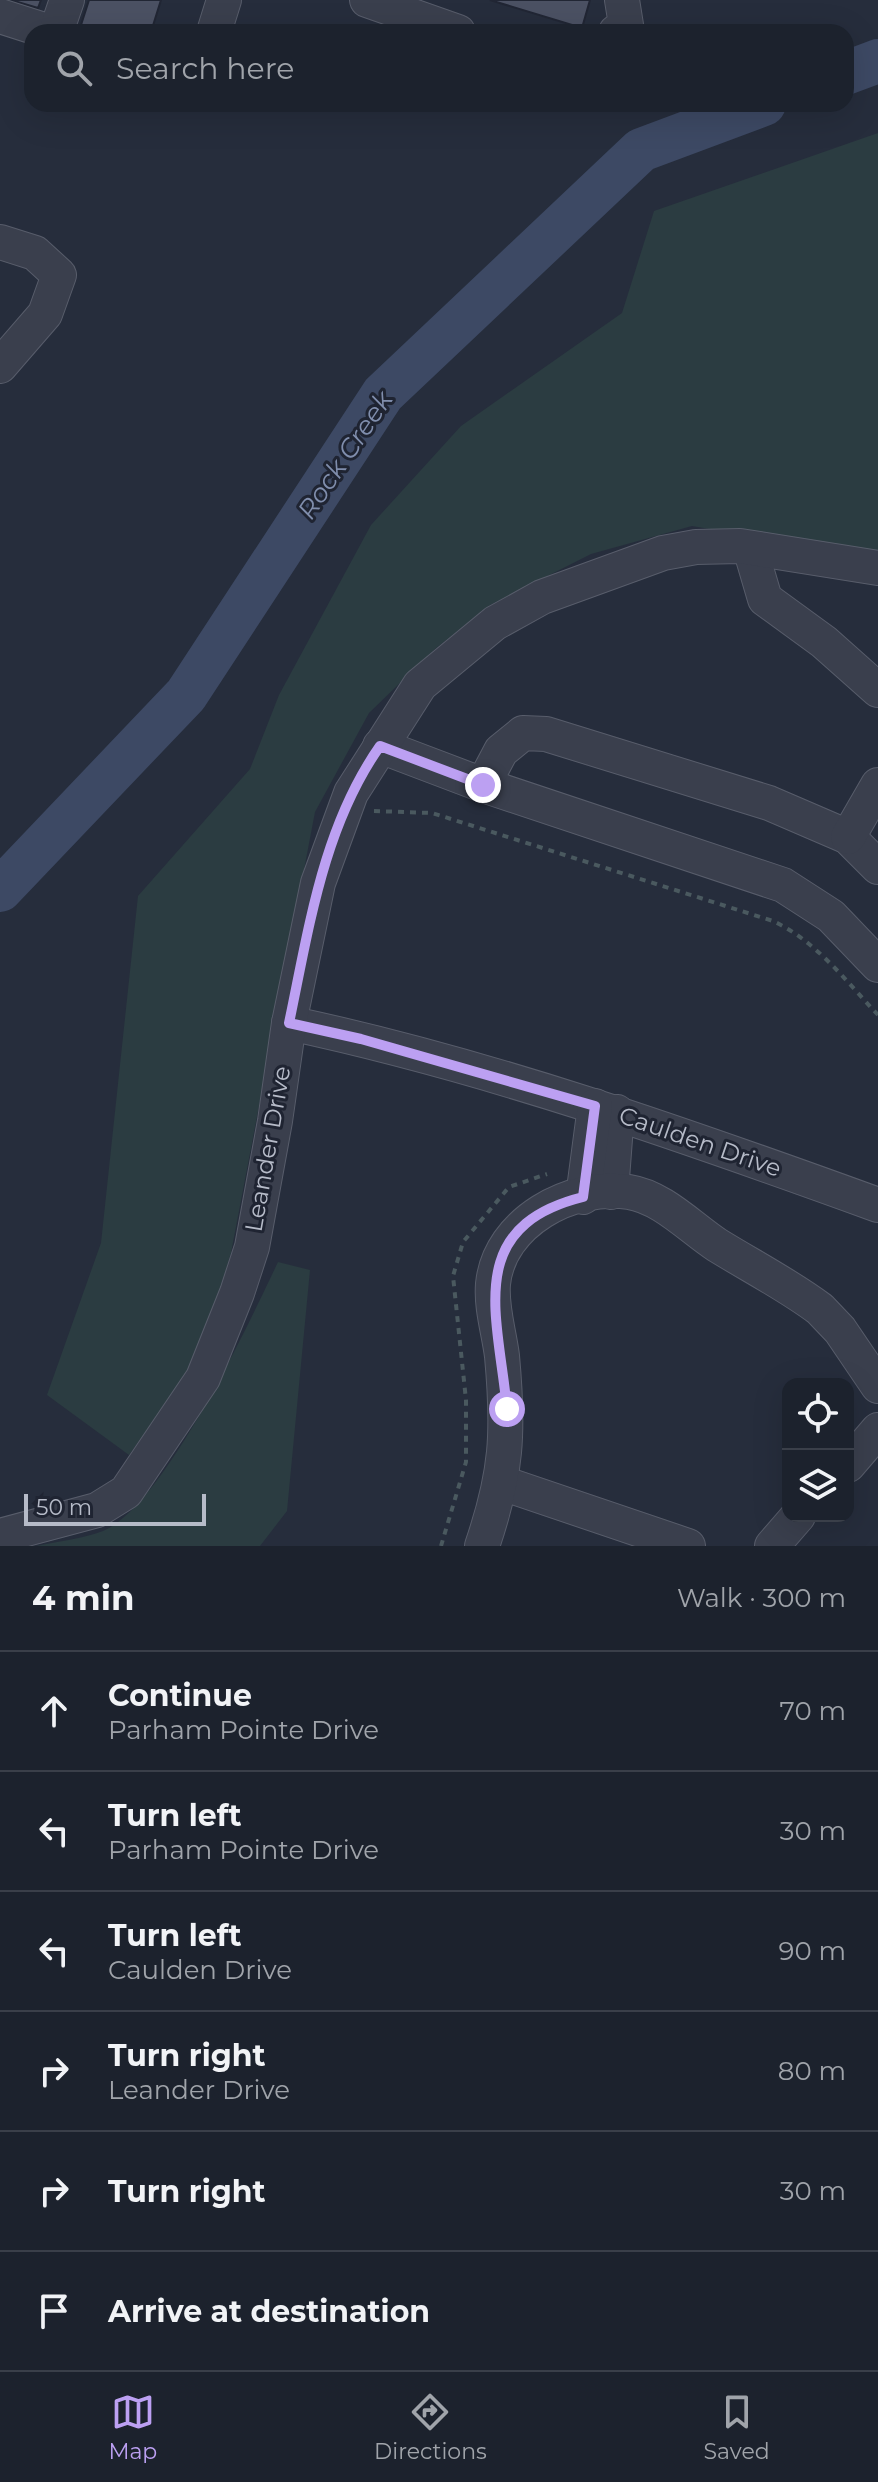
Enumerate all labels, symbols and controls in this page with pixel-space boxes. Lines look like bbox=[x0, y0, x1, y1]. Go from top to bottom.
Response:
search box bbox=[24, 24, 854, 112]
icon: search bbox=[52, 46, 96, 90]
text: Search here bbox=[116, 50, 294, 87]
water label: Rock Creek bbox=[291, 384, 400, 525]
route end bbox=[465, 767, 501, 803]
street label: Leander Drive bbox=[239, 1064, 296, 1234]
street label: Caulden Drive bbox=[615, 1100, 785, 1183]
map controls bbox=[782, 1378, 854, 1522]
button: locate bbox=[782, 1378, 854, 1450]
route start bbox=[489, 1391, 525, 1427]
button: layers bbox=[782, 1450, 854, 1522]
scale bar bbox=[24, 1490, 206, 1526]
text: 50 m bbox=[36, 1494, 92, 1521]
text: 4 min bbox=[32, 1577, 134, 1619]
text: Walk · 300 m bbox=[677, 1582, 846, 1614]
text: Continue bbox=[108, 1677, 252, 1714]
icon: ahead bbox=[32, 1689, 76, 1733]
text: 70 m bbox=[780, 1695, 846, 1727]
text: Parham Pointe Drive bbox=[108, 1714, 379, 1746]
text: Turn left bbox=[108, 1797, 241, 1834]
icon: left bbox=[32, 1809, 76, 1853]
text: 30 m bbox=[780, 1815, 846, 1847]
text: Parham Pointe Drive bbox=[108, 1834, 379, 1866]
text: Turn left bbox=[108, 1917, 241, 1954]
icon: left bbox=[32, 1929, 76, 1973]
text: 90 m bbox=[779, 1935, 846, 1967]
text: Caulden Drive bbox=[108, 1954, 292, 1986]
text: Turn right bbox=[108, 2037, 265, 2074]
icon: right bbox=[32, 2049, 76, 2093]
text: 80 m bbox=[778, 2055, 846, 2087]
text: Leander Drive bbox=[108, 2074, 290, 2106]
icon: right bbox=[32, 2169, 76, 2213]
text: Turn right bbox=[108, 2173, 265, 2210]
text: 30 m bbox=[780, 2175, 846, 2207]
icon: arrive bbox=[32, 2289, 76, 2333]
text: Arrive at destination bbox=[108, 2293, 430, 2330]
tab: Map bbox=[108, 2390, 157, 2465]
tab: Directions bbox=[374, 2390, 487, 2465]
tab: Saved bbox=[704, 2390, 770, 2465]

